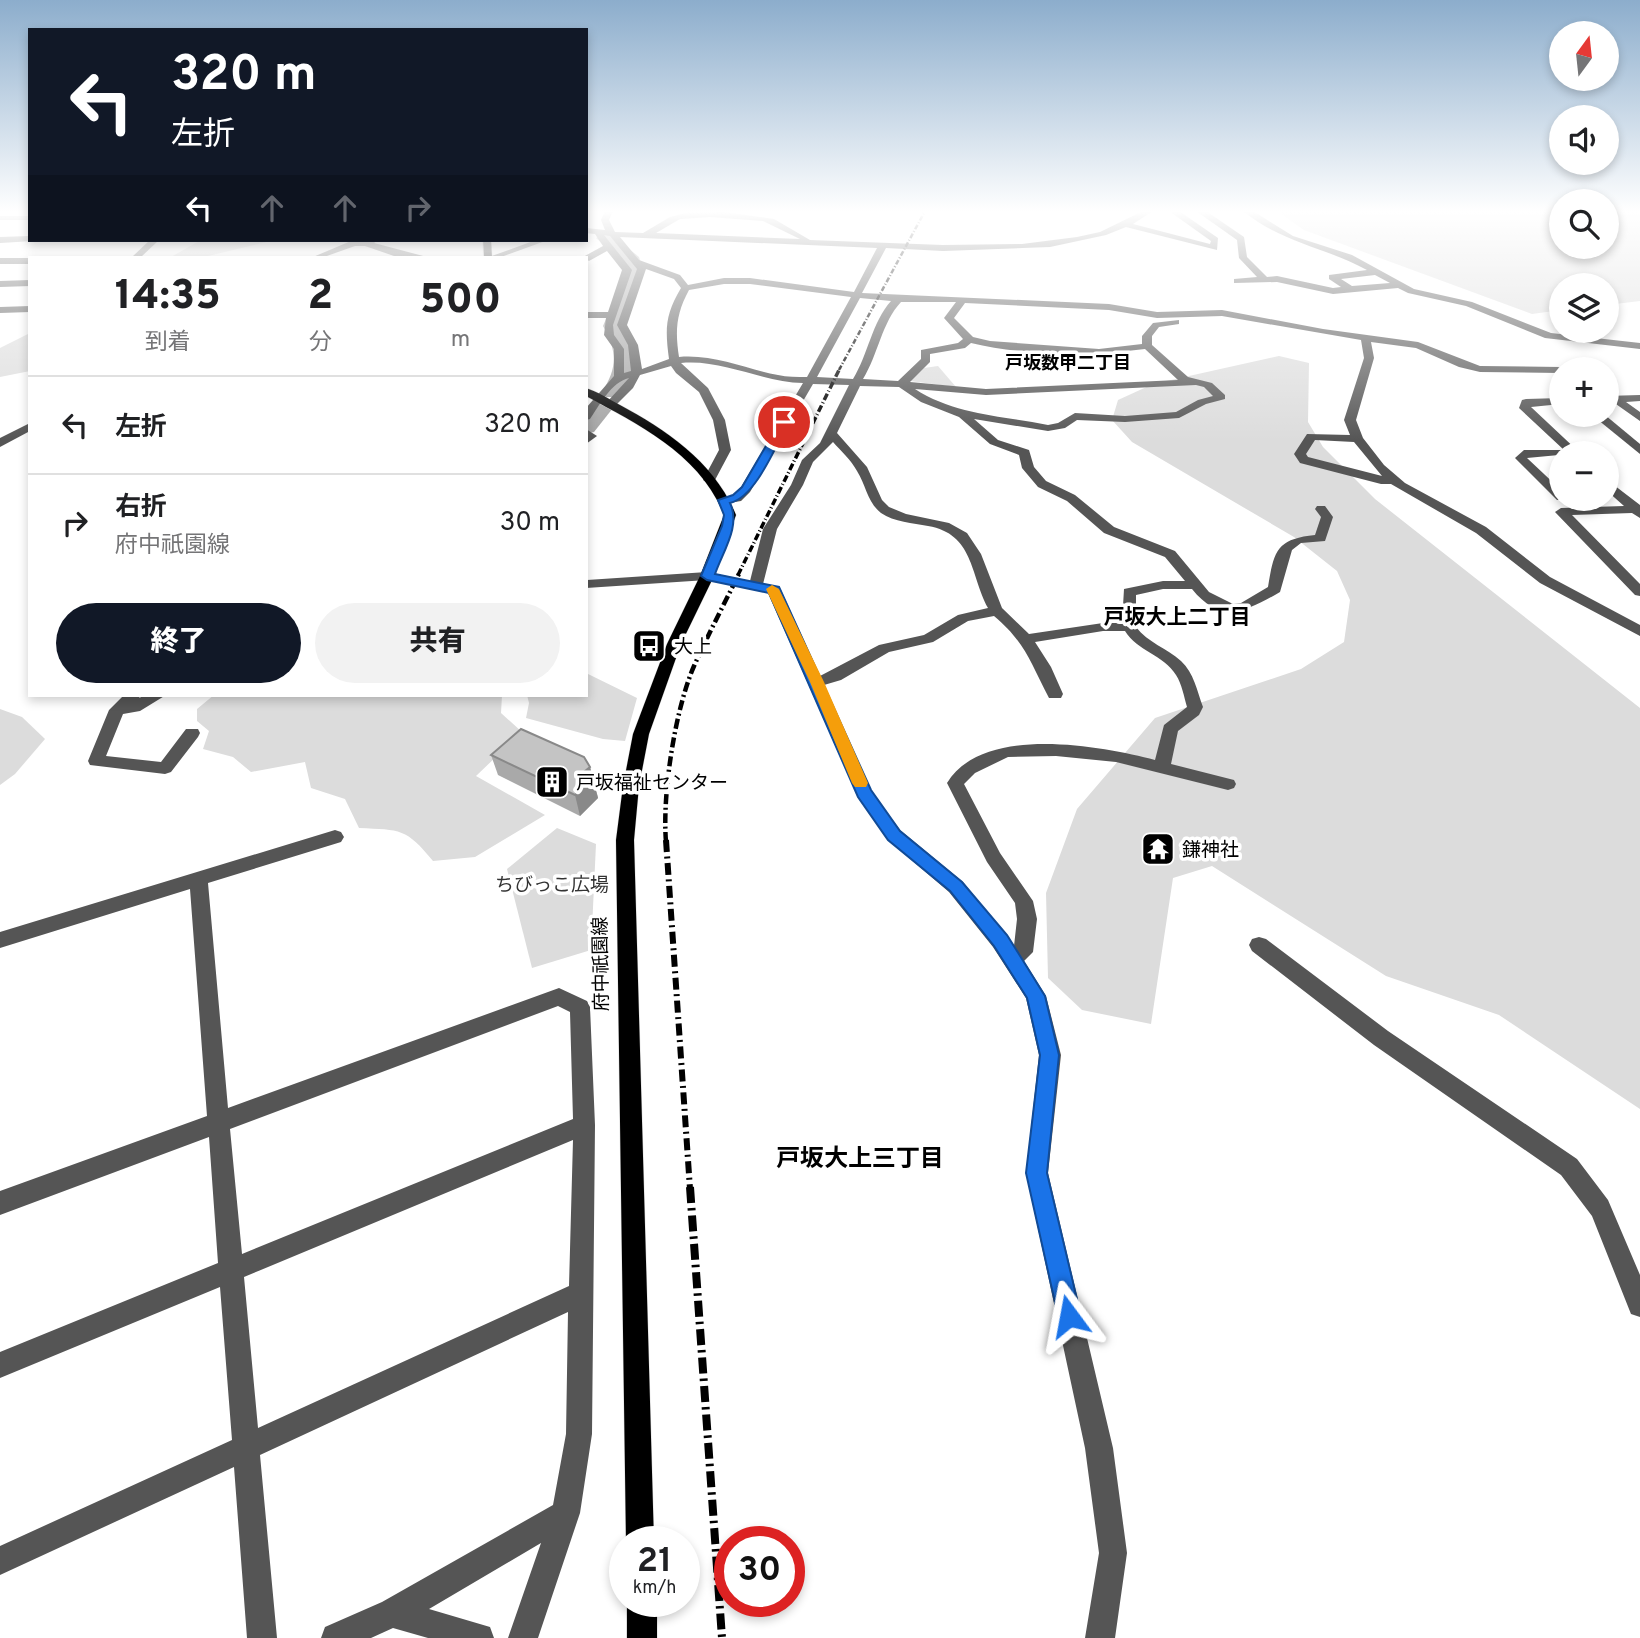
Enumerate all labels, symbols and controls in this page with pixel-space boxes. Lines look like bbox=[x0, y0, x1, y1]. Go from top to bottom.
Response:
north arrow bbox=[1549, 21, 1619, 91]
map controls bbox=[1549, 21, 1619, 511]
text: 320 m bbox=[171, 46, 317, 108]
icon: left bbox=[56, 56, 147, 147]
button: sound bbox=[1549, 105, 1619, 175]
text: 左折 bbox=[171, 116, 235, 156]
icon: left bbox=[180, 189, 218, 227]
icon: ahead bbox=[253, 189, 291, 227]
icon: ahead bbox=[326, 189, 364, 227]
icon: right bbox=[399, 189, 437, 227]
button: search bbox=[1549, 189, 1619, 259]
text: 14:35 bbox=[115, 271, 221, 324]
text: 2 bbox=[307, 271, 333, 324]
button: layers bbox=[1549, 273, 1619, 343]
text: 500 bbox=[420, 275, 501, 328]
text: m bbox=[451, 326, 470, 355]
text: 到着 bbox=[145, 329, 191, 358]
text: 分 bbox=[309, 329, 332, 358]
district label: 戸坂数甲二丁目 bbox=[1005, 353, 1131, 376]
button: + bbox=[1549, 357, 1619, 427]
pin bbox=[754, 392, 814, 452]
icon: arrive bbox=[765, 403, 803, 441]
icon: left bbox=[56, 406, 94, 444]
text: 320 m bbox=[484, 409, 560, 442]
text: 左折 bbox=[115, 412, 167, 445]
button: − bbox=[1549, 441, 1619, 511]
text: 右折 bbox=[115, 492, 167, 525]
icon: right bbox=[56, 504, 94, 542]
text: 30 m bbox=[500, 507, 560, 540]
text: 府中祇園線 bbox=[115, 532, 230, 561]
button: 終了 bbox=[56, 603, 301, 683]
button: 共有 bbox=[315, 603, 560, 683]
district label: 戸坂大上二丁目 bbox=[1104, 605, 1251, 632]
bus stop icon: 大上 bbox=[630, 627, 668, 665]
place label: 大上 bbox=[674, 636, 712, 660]
building icon: 戸坂福祉センター bbox=[533, 763, 571, 801]
place label: 戸坂福祉センター bbox=[576, 772, 728, 796]
temple icon: 鎌神社 bbox=[1139, 830, 1177, 868]
place label: 鎌神社 bbox=[1182, 839, 1239, 863]
park label: ちびっこ広場 bbox=[495, 874, 609, 898]
street label: 府中祇園線 bbox=[589, 916, 615, 1012]
district label: 戸坂大上三丁目 bbox=[776, 1145, 944, 1175]
position arrow bbox=[1032, 1279, 1106, 1353]
speed limit sign: 30 bbox=[714, 1526, 805, 1617]
text: 21 bbox=[637, 1540, 672, 1584]
text: km/h bbox=[633, 1577, 676, 1600]

